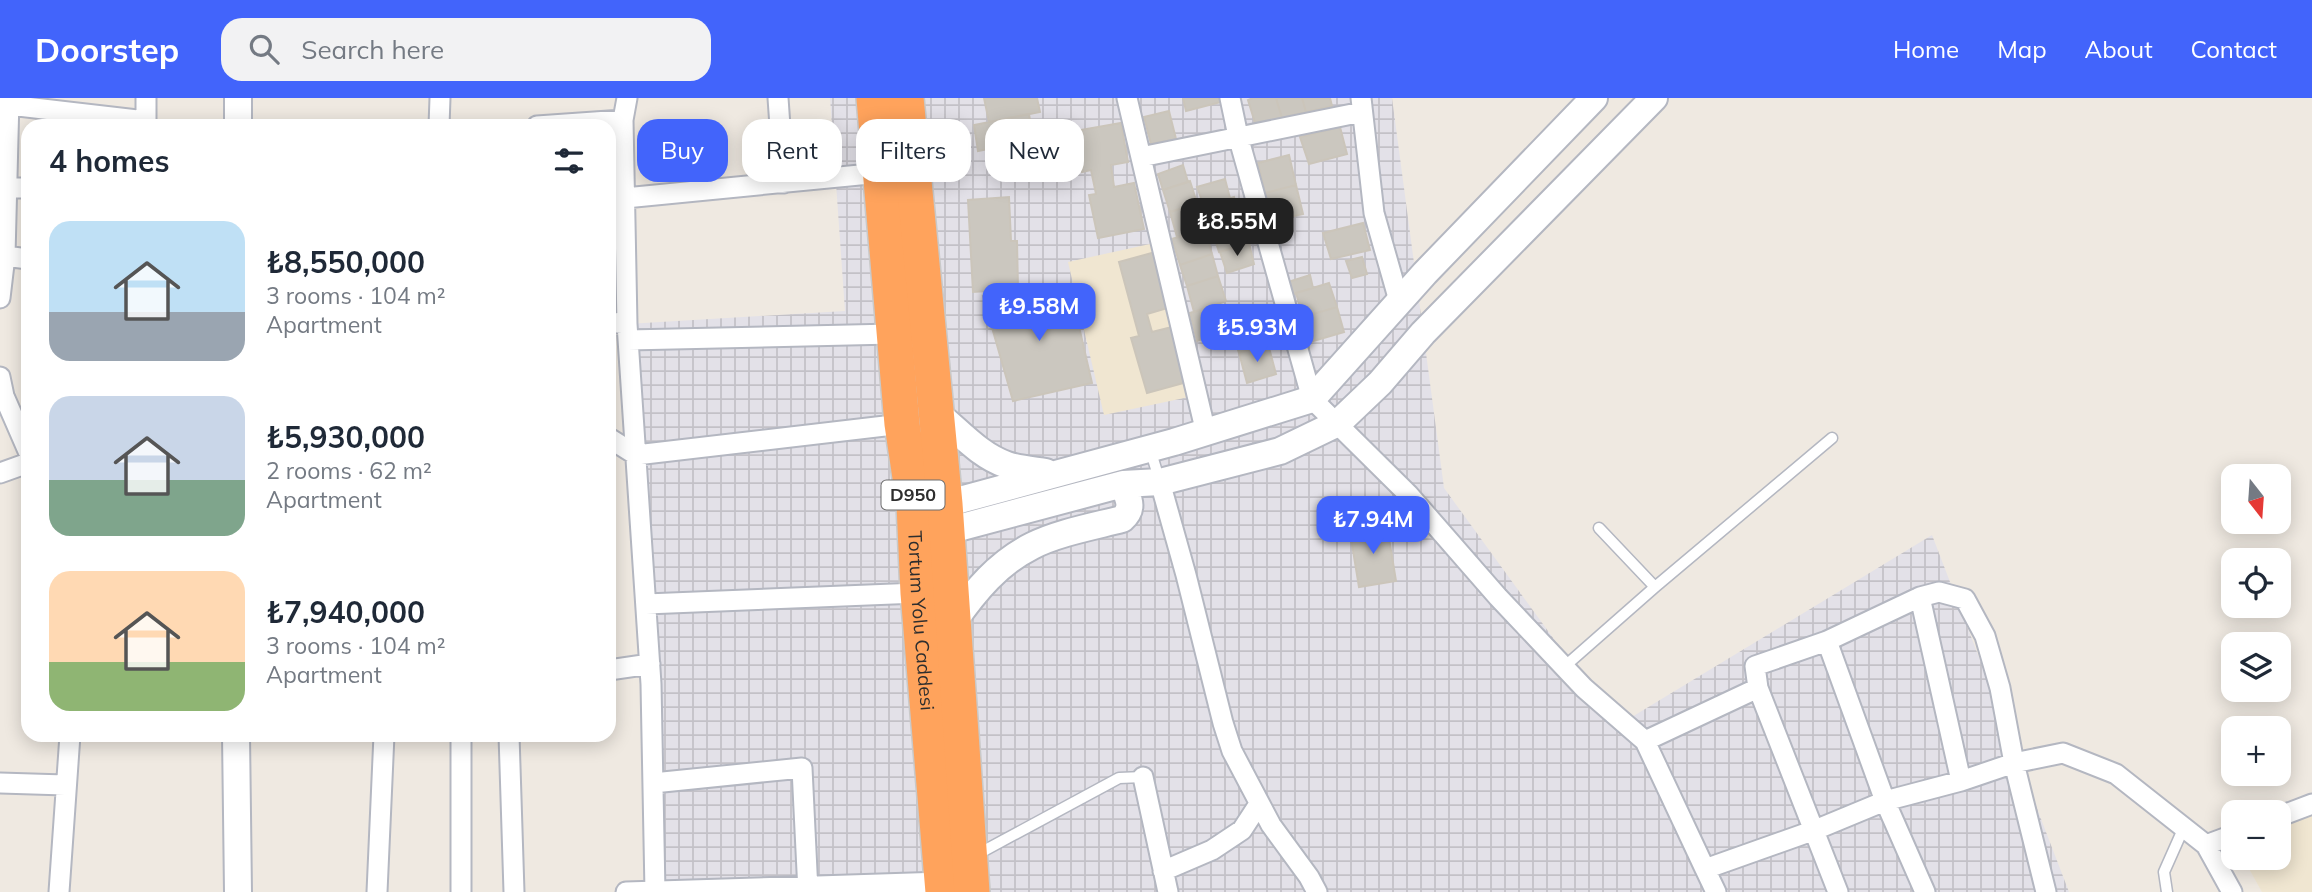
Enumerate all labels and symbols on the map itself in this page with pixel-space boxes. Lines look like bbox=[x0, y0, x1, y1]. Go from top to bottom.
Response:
pin: ₺8.55M bbox=[1180, 198, 1294, 258]
pin: ₺9.58M bbox=[982, 284, 1096, 343]
pin: ₺5.93M bbox=[1200, 304, 1314, 364]
north arrow bbox=[2221, 464, 2291, 534]
road number: D950 bbox=[881, 480, 944, 510]
pin: ₺7.94M bbox=[1316, 496, 1430, 556]
street label: Tortum Yolu Caddesi bbox=[903, 530, 940, 711]

